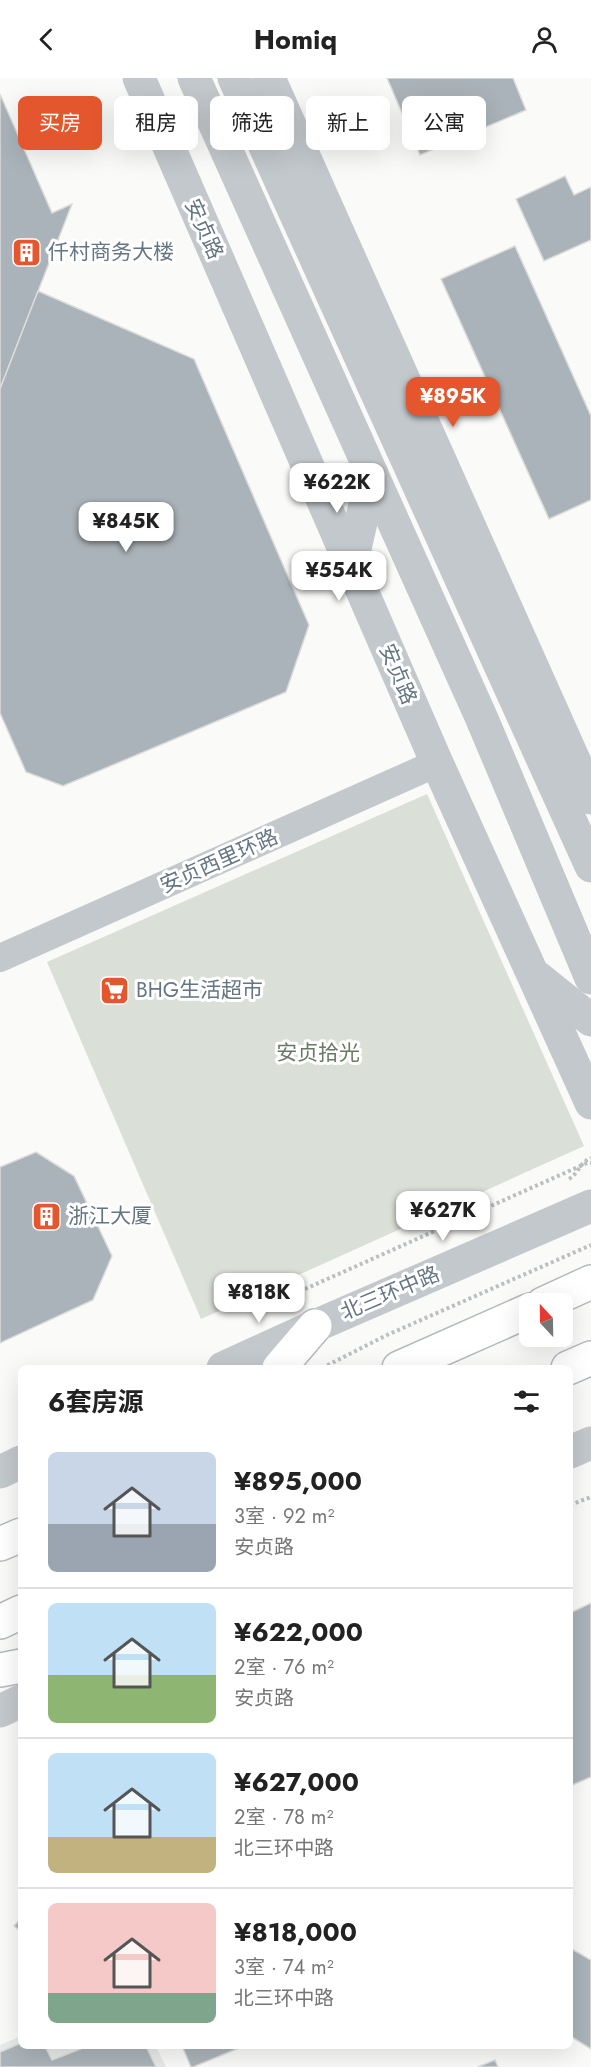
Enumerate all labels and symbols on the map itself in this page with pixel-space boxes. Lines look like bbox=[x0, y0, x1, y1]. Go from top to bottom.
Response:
street label: 安贞路 bbox=[177, 194, 231, 264]
building icon: 仟村商务大楼 bbox=[11, 236, 43, 268]
place label: 仟村商务大楼 bbox=[48, 237, 174, 267]
pin: ¥895K bbox=[411, 377, 495, 428]
pin: ¥622K bbox=[295, 463, 379, 514]
pin: ¥845K bbox=[84, 502, 168, 553]
pin: ¥554K bbox=[297, 551, 381, 602]
street label: 安贞路 bbox=[372, 639, 424, 709]
street label: 安贞西里环路 bbox=[155, 822, 283, 900]
supermarket icon: BHG生活超市 bbox=[99, 974, 131, 1006]
place label: BHG生活超市 bbox=[136, 975, 263, 1005]
park label: 安贞拾光 bbox=[276, 1038, 360, 1068]
pin: ¥627K bbox=[401, 1191, 485, 1242]
building icon: 浙江大厦 bbox=[31, 1200, 63, 1232]
place label: 浙江大厦 bbox=[68, 1201, 152, 1231]
street label: 北三环中路 bbox=[336, 1259, 444, 1327]
pin: ¥818K bbox=[217, 1273, 301, 1324]
north arrow bbox=[519, 1293, 573, 1347]

